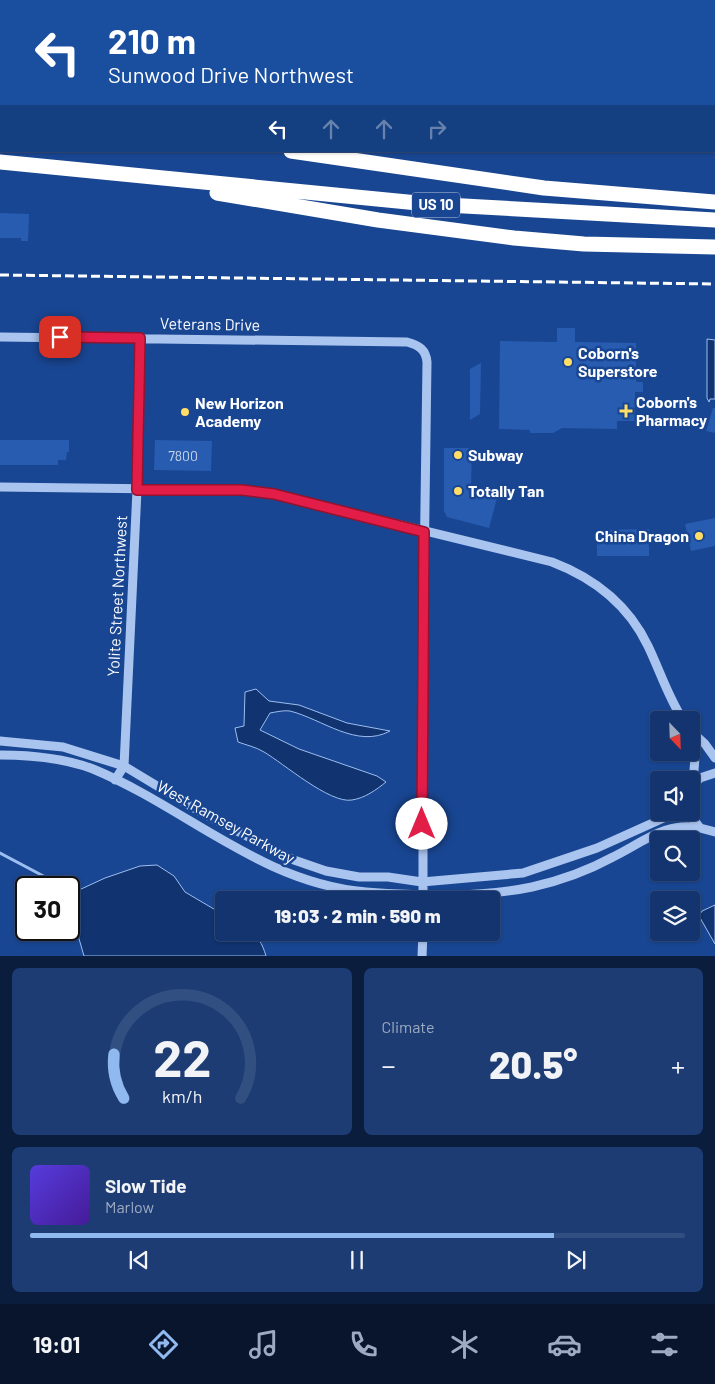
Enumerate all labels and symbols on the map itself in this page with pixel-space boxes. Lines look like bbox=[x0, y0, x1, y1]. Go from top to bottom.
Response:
road number: US 10 bbox=[412, 192, 460, 218]
street label: Veterans Drive bbox=[160, 313, 260, 334]
pin bbox=[39, 316, 81, 358]
place label: Coborn's Superstore bbox=[578, 343, 658, 380]
marker: Coborn's Superstore bbox=[562, 356, 574, 368]
place label: Coborn's Pharmacy bbox=[636, 392, 707, 429]
place label: New Horizon Academy bbox=[195, 393, 284, 430]
marker: Coborn's Pharmacy bbox=[620, 405, 632, 417]
marker: New Horizon Academy bbox=[179, 406, 191, 418]
place label: Subway bbox=[468, 445, 523, 464]
house number: 7800 bbox=[168, 447, 198, 464]
marker: Subway bbox=[452, 449, 464, 461]
place label: Totally Tan bbox=[468, 481, 544, 500]
marker: Totally Tan bbox=[452, 485, 464, 497]
street label: Yolite Street Northwest bbox=[103, 515, 130, 677]
place label: China Dragon bbox=[595, 526, 689, 545]
marker: China Dragon bbox=[693, 530, 705, 542]
north arrow bbox=[650, 711, 700, 761]
street label: West Ramsey Parkway bbox=[154, 776, 299, 868]
position arrow bbox=[395, 797, 447, 849]
speed limit sign: 30 bbox=[15, 876, 80, 941]

